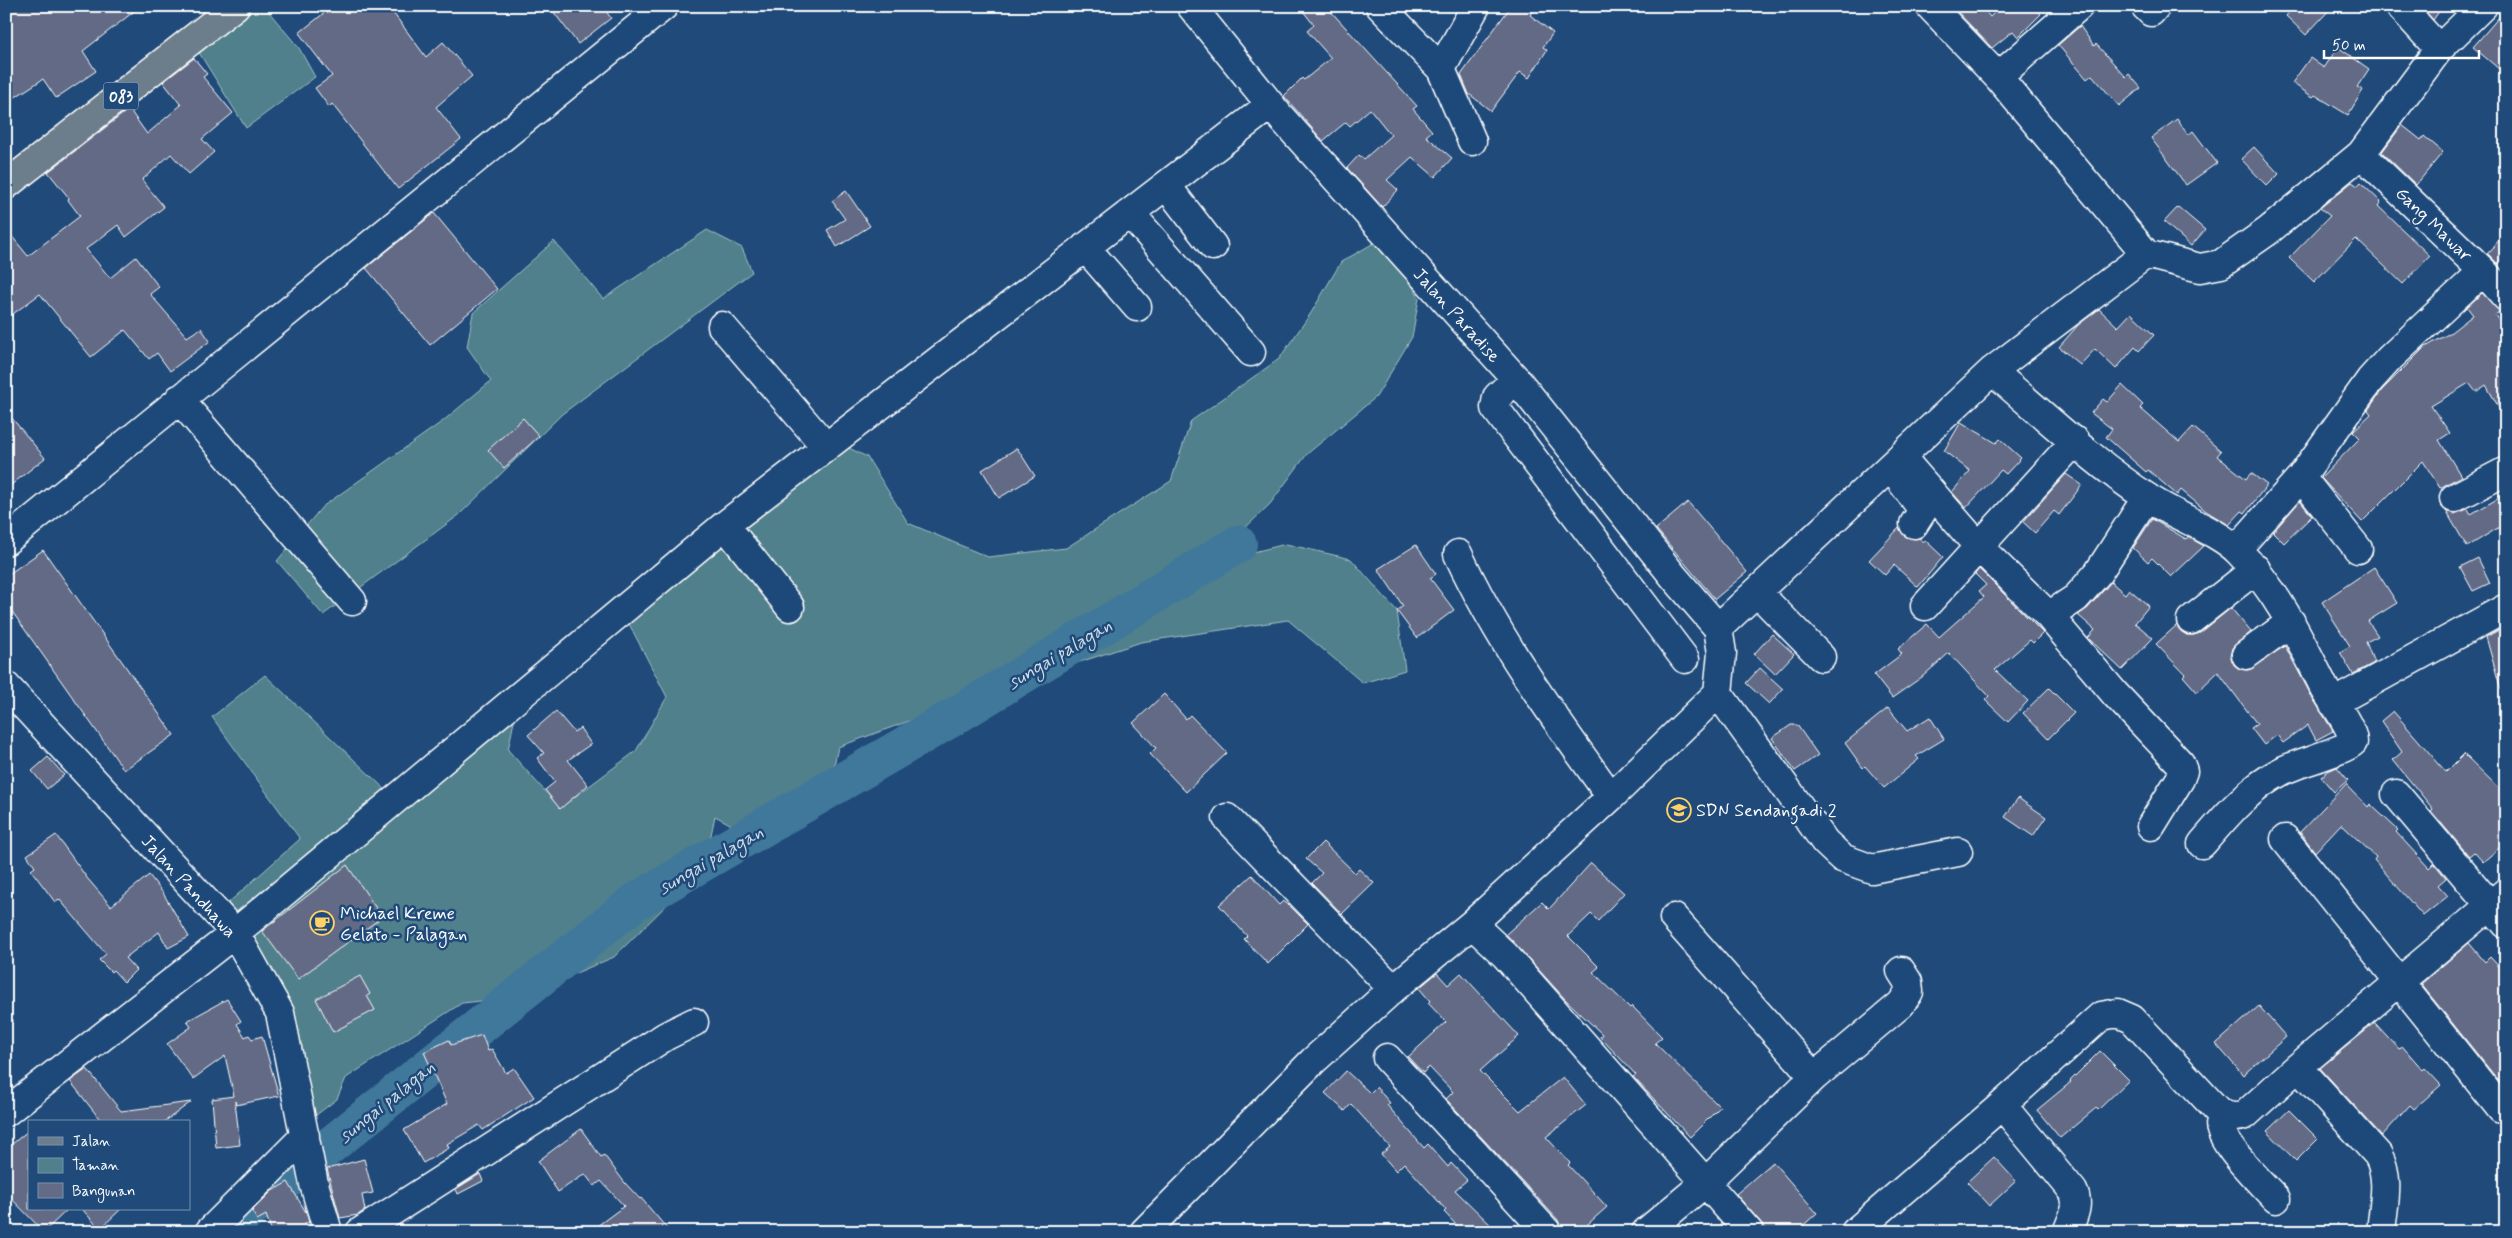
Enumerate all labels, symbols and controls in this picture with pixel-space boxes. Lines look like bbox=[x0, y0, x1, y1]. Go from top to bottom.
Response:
scale bar bbox=[2324, 28, 2480, 60]
text: 50 m bbox=[2332, 36, 2366, 56]
road number: 083 bbox=[104, 82, 138, 110]
street label: Gang Mawar bbox=[2389, 182, 2477, 269]
street label: Jalan Paradise bbox=[1407, 263, 1505, 368]
water label: sungai palagan bbox=[1003, 613, 1118, 697]
school or university icon: SDN Sendangadi 2 bbox=[1666, 797, 1692, 823]
place label: SDN Sendangadi 2 bbox=[1696, 799, 1837, 825]
water label: sungai palagan bbox=[653, 820, 769, 902]
street label: Jalan Pandhawa bbox=[135, 830, 241, 944]
place label: Michael Kreme Gelato - Palagan bbox=[340, 902, 467, 948]
cafe icon: Michael Kreme Gelato - Palagan bbox=[309, 910, 335, 936]
water label: sungai palagan bbox=[333, 1055, 442, 1151]
legend bbox=[28, 1120, 190, 1210]
text: Jalan bbox=[72, 1132, 111, 1152]
text: Taman bbox=[72, 1156, 120, 1176]
text: Bangunan bbox=[72, 1182, 135, 1203]

